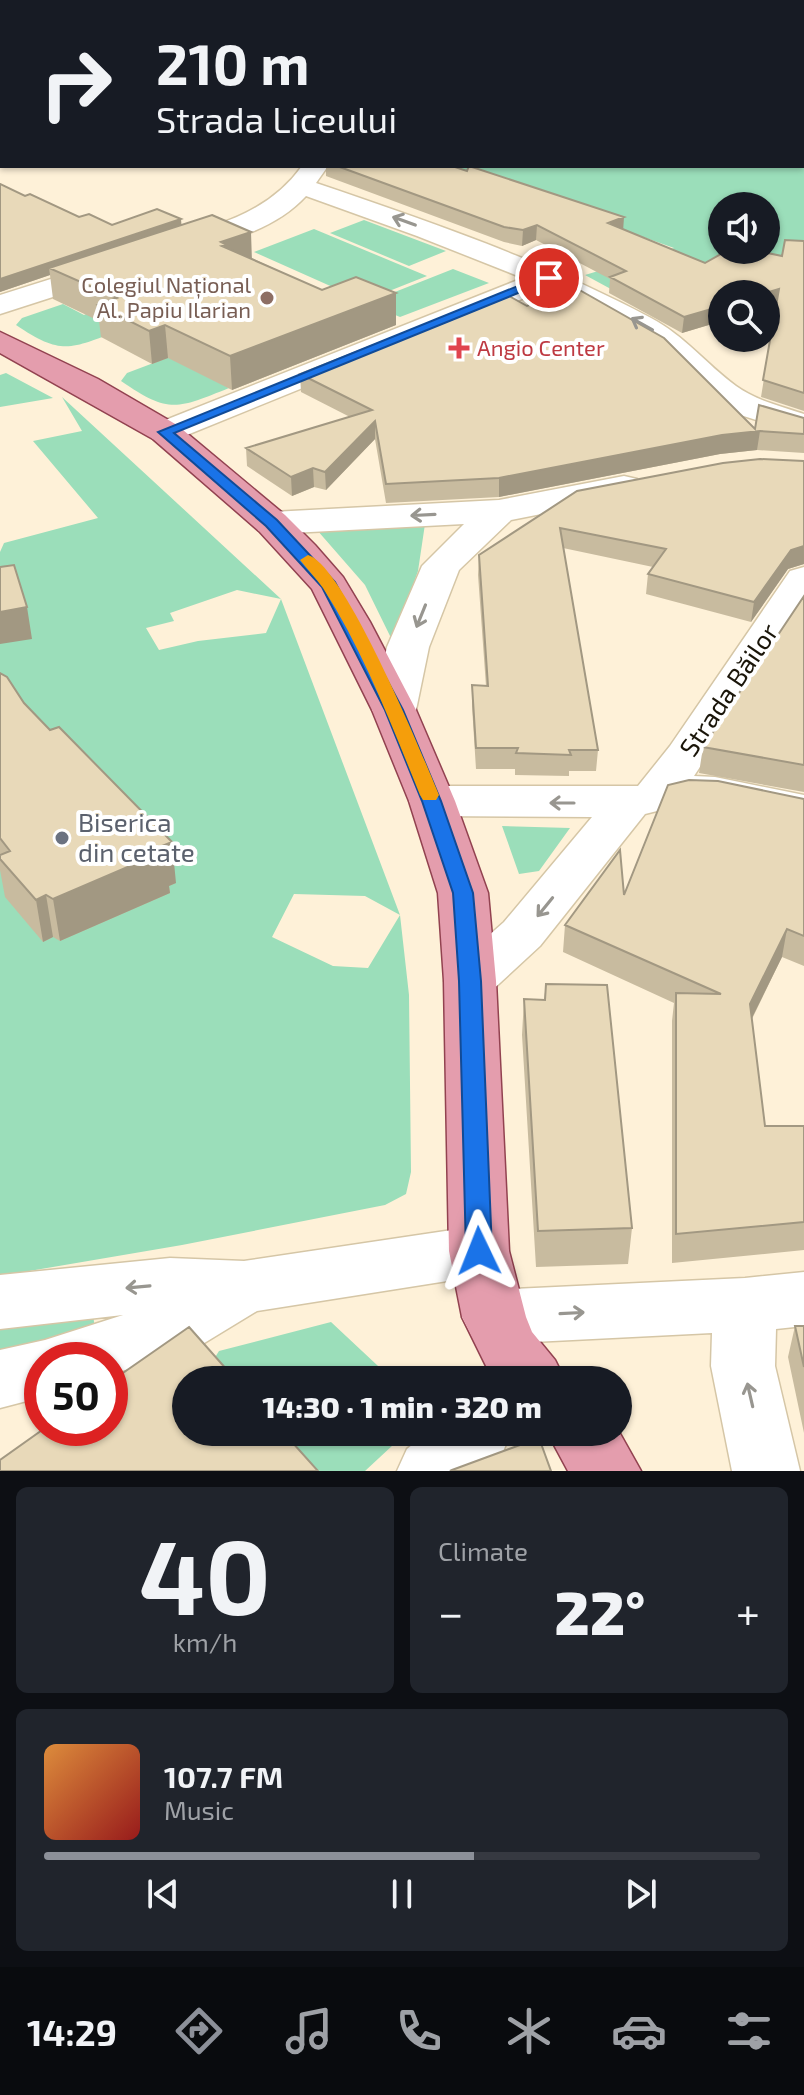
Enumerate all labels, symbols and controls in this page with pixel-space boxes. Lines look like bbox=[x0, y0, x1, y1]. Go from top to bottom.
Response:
text: 210 m bbox=[156, 29, 310, 96]
icon: right bbox=[24, 32, 128, 136]
text: Strada Liceului bbox=[156, 97, 397, 140]
map controls bbox=[708, 192, 780, 352]
button: sound bbox=[708, 192, 780, 264]
one-way arrow bbox=[392, 213, 416, 227]
pin bbox=[515, 244, 583, 312]
icon: arrive bbox=[527, 256, 571, 300]
place label: Colegiul Național Al. Papiu Ilarian bbox=[81, 271, 251, 322]
button: search bbox=[708, 280, 780, 352]
marker: Colegiul Național Al. Papiu Ilarian bbox=[258, 289, 276, 307]
one-way arrow bbox=[631, 316, 654, 332]
place label: Angio Center bbox=[477, 334, 605, 360]
marker: Angio Center bbox=[448, 337, 470, 359]
one-way arrow bbox=[410, 508, 437, 523]
one-way arrow bbox=[412, 603, 427, 628]
street label: Strada Băilor bbox=[672, 617, 784, 762]
one-way arrow bbox=[549, 795, 576, 811]
place label: Biserica din cetate bbox=[78, 806, 195, 867]
marker: Biserica din cetate bbox=[53, 829, 71, 847]
one-way arrow bbox=[536, 896, 553, 917]
position arrow bbox=[437, 1209, 521, 1293]
one-way arrow bbox=[126, 1280, 152, 1295]
one-way arrow bbox=[558, 1306, 585, 1321]
speed limit sign: 50 bbox=[24, 1342, 128, 1446]
one-way arrow bbox=[741, 1382, 756, 1408]
text: 14:30 · 1 min · 320 m bbox=[262, 1388, 542, 1424]
text: 40 bbox=[139, 1511, 271, 1636]
text: Climate bbox=[438, 1535, 528, 1566]
text: 22° bbox=[554, 1575, 645, 1647]
text: − bbox=[438, 1585, 464, 1638]
text: + bbox=[736, 1585, 760, 1638]
text: km/h bbox=[173, 1626, 237, 1657]
text: 107.7 FM bbox=[164, 1758, 283, 1794]
text: Music bbox=[164, 1794, 234, 1825]
icon: previous bbox=[141, 1872, 185, 1916]
icon: pause bbox=[380, 1872, 424, 1916]
icon: next bbox=[619, 1872, 663, 1916]
icon: directions bbox=[171, 2003, 227, 2059]
icon: music bbox=[281, 2003, 337, 2059]
icon: phone bbox=[391, 2003, 447, 2059]
icon: climate bbox=[501, 2003, 557, 2059]
icon: car bbox=[611, 2003, 667, 2059]
icon: filters bbox=[721, 2003, 777, 2059]
text: 14:29 bbox=[27, 2010, 117, 2053]

